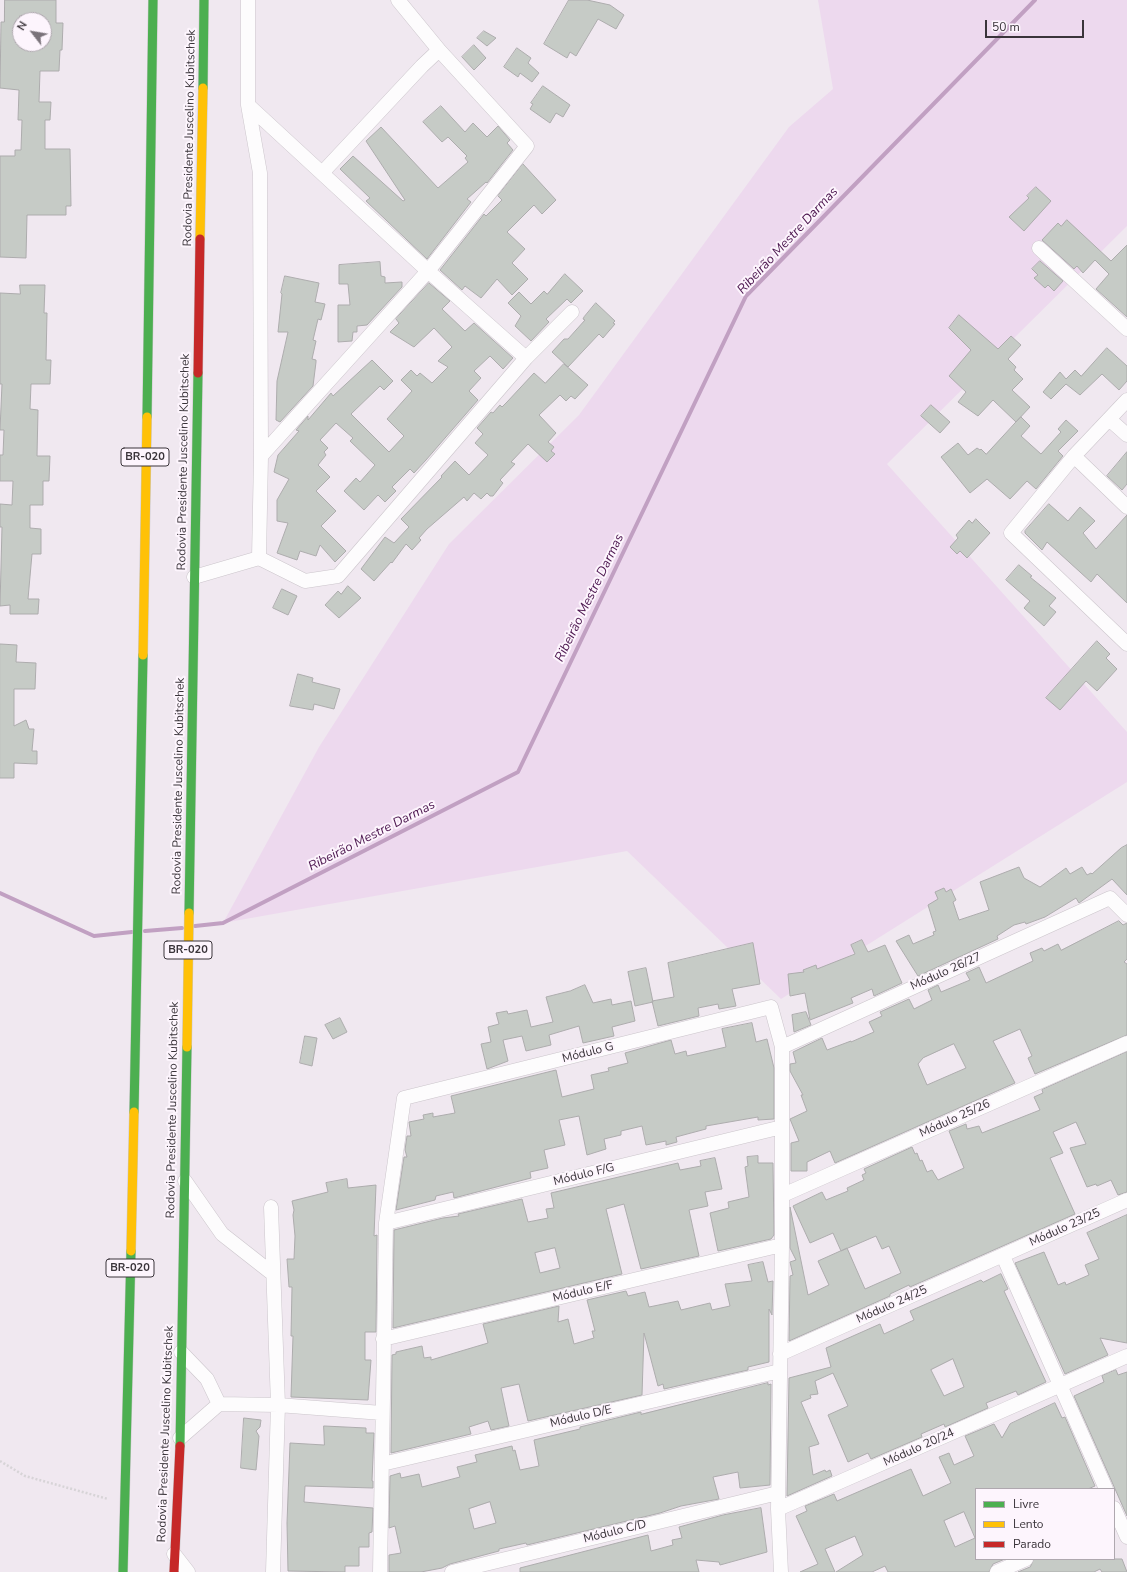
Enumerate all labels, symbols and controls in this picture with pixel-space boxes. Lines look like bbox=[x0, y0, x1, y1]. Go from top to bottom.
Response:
north arrow bbox=[12, 12, 52, 52]
scale bar bbox=[987, 12, 1086, 38]
text: N bbox=[14, 19, 31, 33]
text: 50 m bbox=[992, 19, 1020, 35]
street label: Rodovia Presidente Juscelino Kubitschek bbox=[181, 30, 199, 246]
water label: Ribeirão Mestre Darmas bbox=[734, 184, 842, 298]
street label: Rodovia Presidente Juscelino Kubitschek bbox=[175, 354, 193, 570]
road number: BR-020 bbox=[121, 448, 169, 466]
water label: Ribeirão Mestre Darmas bbox=[552, 532, 628, 664]
street label: Rodovia Presidente Juscelino Kubitschek bbox=[170, 678, 188, 894]
water label: Ribeirão Mestre Darmas bbox=[306, 797, 438, 875]
road number: BR-020 bbox=[164, 941, 212, 959]
street label: Módulo 26/27 bbox=[908, 950, 984, 994]
street label: Rodovia Presidente Juscelino Kubitschek bbox=[164, 1002, 182, 1218]
street label: Módulo G bbox=[561, 1040, 615, 1066]
street label: Módulo 25/26 bbox=[917, 1097, 993, 1141]
street label: Módulo F/G bbox=[552, 1160, 616, 1190]
street label: Módulo 23/25 bbox=[1027, 1206, 1103, 1250]
road number: BR-020 bbox=[106, 1259, 154, 1277]
street label: Módulo E/F bbox=[552, 1278, 614, 1306]
street label: Módulo 24/25 bbox=[854, 1283, 930, 1327]
street label: Rodovia Presidente Juscelino Kubitschek bbox=[155, 1325, 177, 1543]
street label: Módulo D/E bbox=[549, 1403, 613, 1431]
street label: Módulo 20/24 bbox=[881, 1426, 957, 1470]
legend bbox=[975, 1488, 1115, 1560]
text: Livre bbox=[1013, 1496, 1039, 1512]
text: Lento bbox=[1013, 1516, 1043, 1532]
street label: Módulo C/D bbox=[582, 1517, 648, 1547]
text: Parado bbox=[1013, 1536, 1051, 1552]

